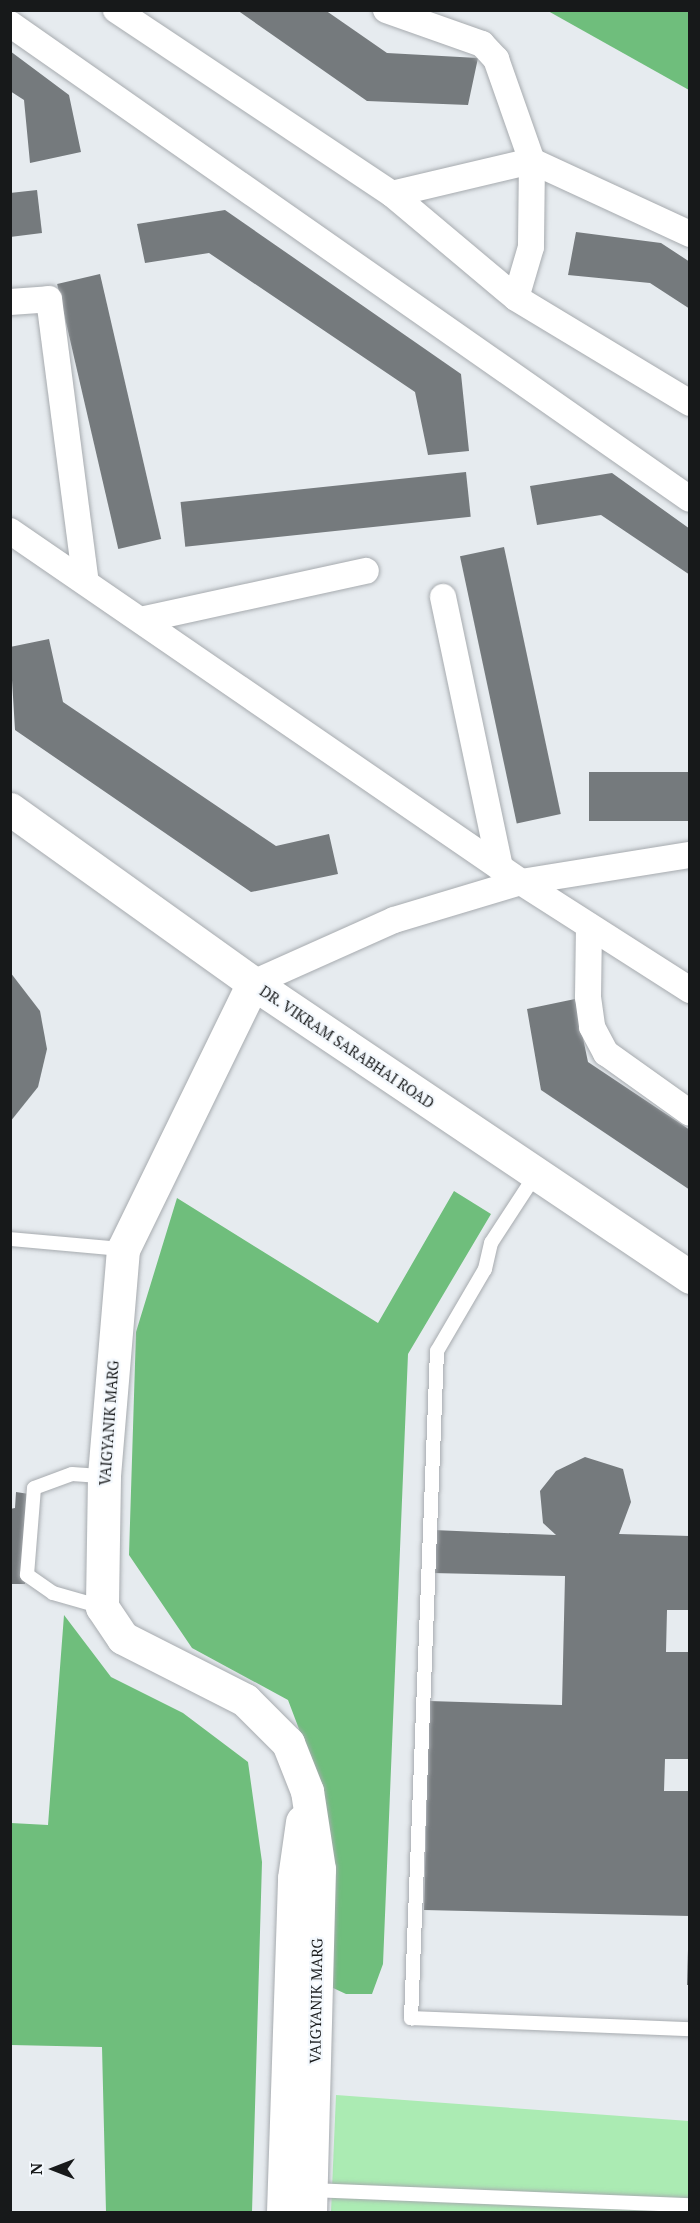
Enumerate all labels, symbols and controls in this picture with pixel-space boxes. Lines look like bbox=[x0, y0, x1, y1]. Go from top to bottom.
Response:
street label: DR. VIKRAM SARABHAI ROAD bbox=[256, 982, 438, 1112]
street label: VAIGYANIK MARG bbox=[96, 1360, 122, 1486]
street label: VAIGYANIK MARG bbox=[306, 1938, 326, 2064]
north arrow bbox=[24, 2139, 84, 2199]
text: N bbox=[25, 2163, 47, 2175]

